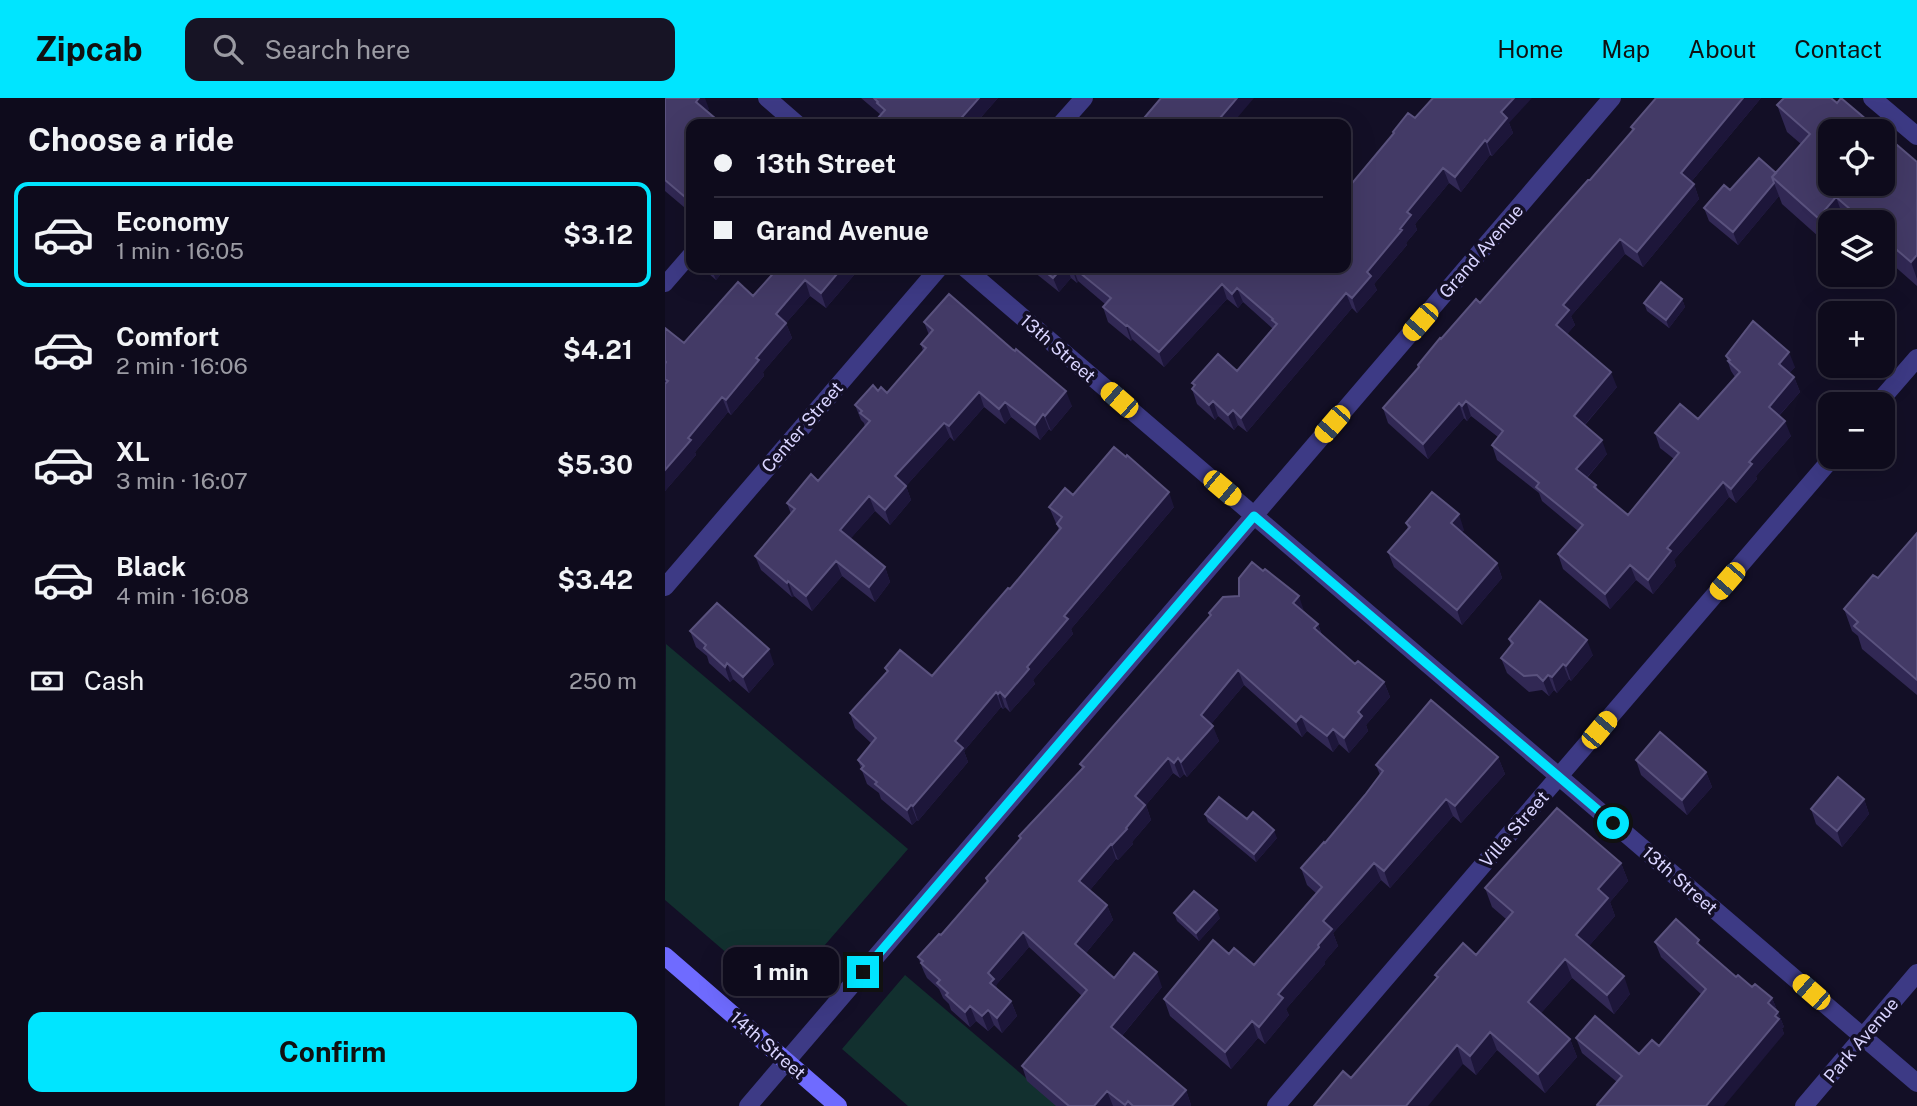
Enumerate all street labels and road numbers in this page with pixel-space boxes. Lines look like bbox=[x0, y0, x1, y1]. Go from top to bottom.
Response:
street label: Grand Avenue bbox=[1435, 200, 1527, 302]
street label: 13th Street bbox=[1016, 310, 1100, 386]
street label: Center Street bbox=[757, 377, 847, 477]
street label: Villa Street bbox=[1475, 787, 1553, 871]
street label: 13th Street bbox=[1638, 842, 1722, 918]
street label: Park Avenue bbox=[1819, 993, 1903, 1087]
street label: 14th Street bbox=[726, 1007, 810, 1083]

